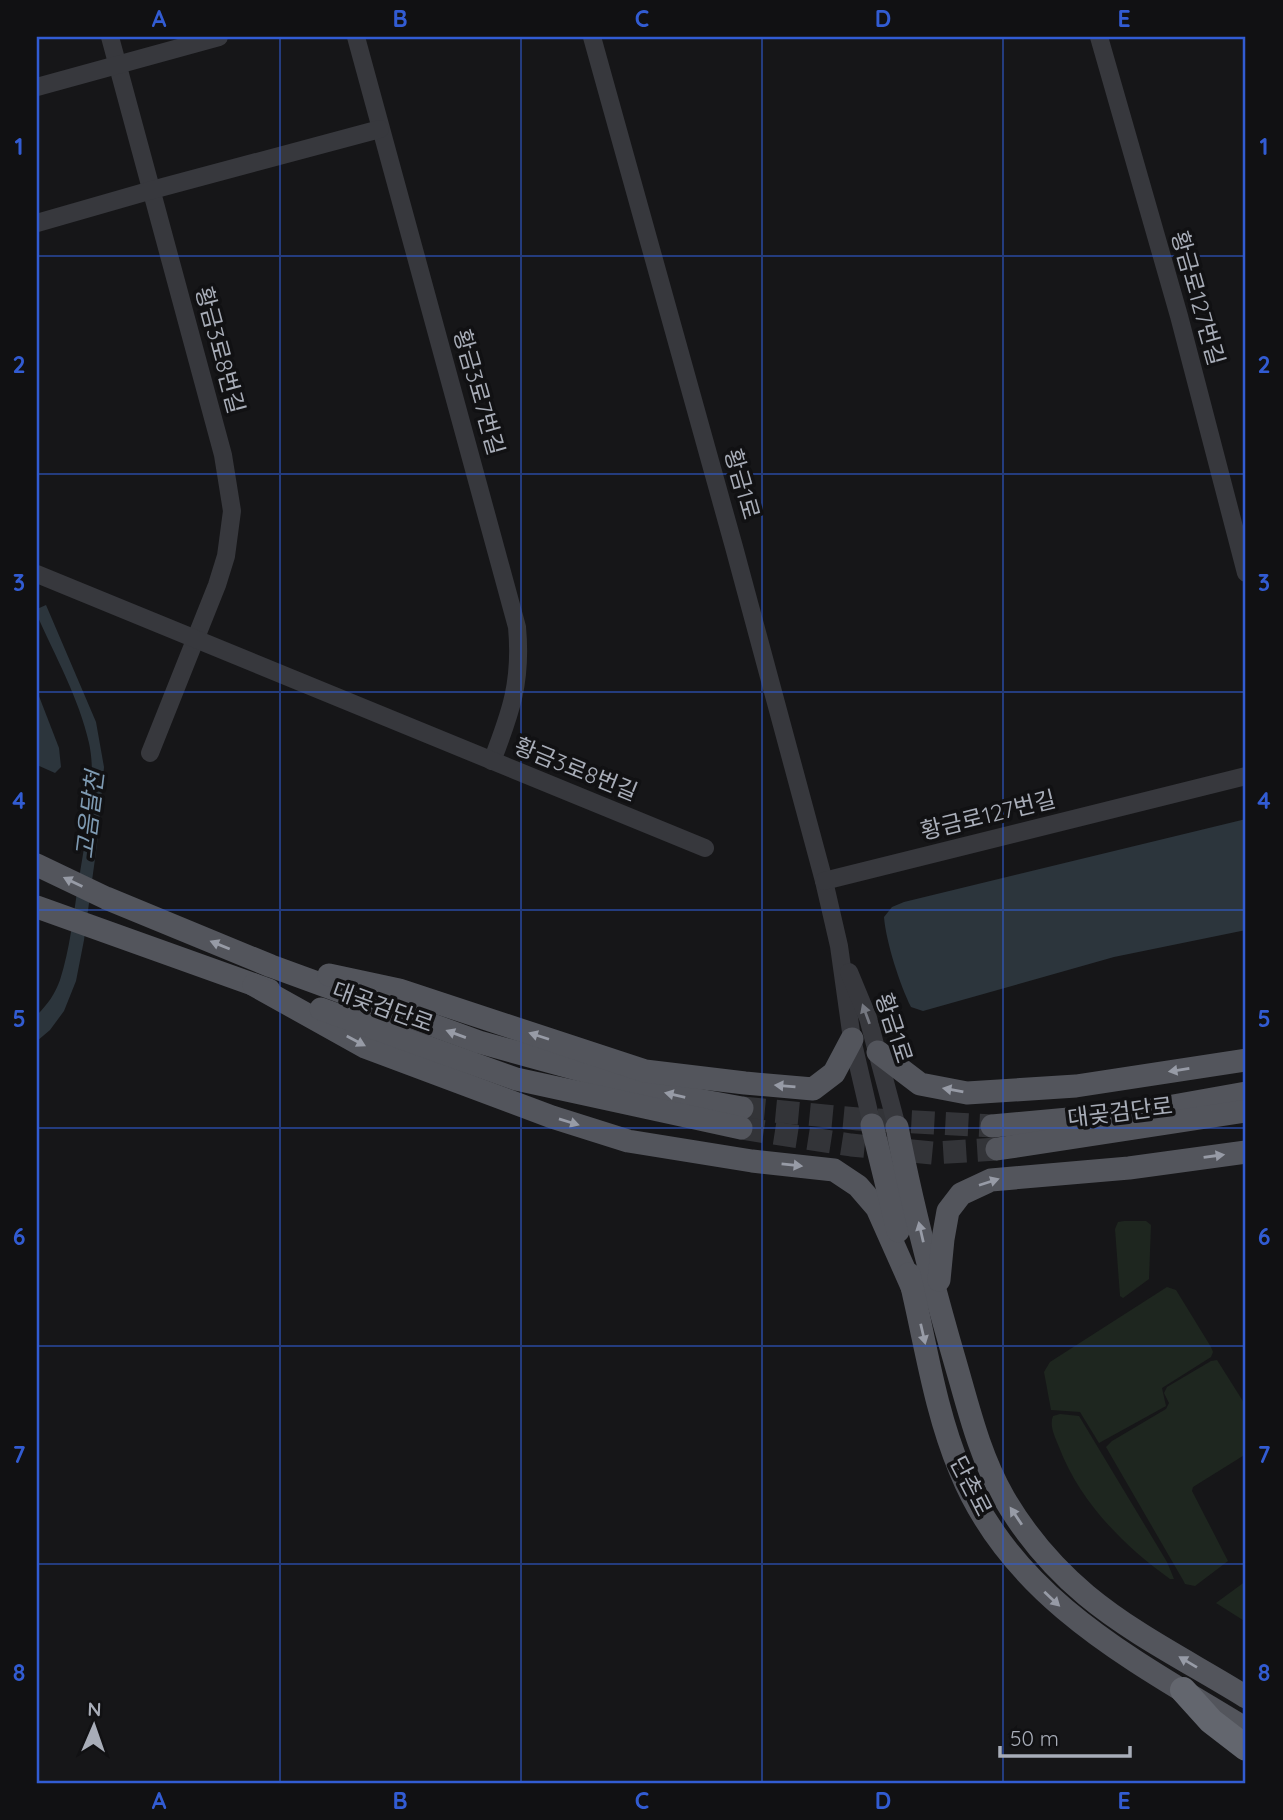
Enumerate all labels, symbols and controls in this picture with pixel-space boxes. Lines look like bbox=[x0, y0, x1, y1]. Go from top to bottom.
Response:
text: A bbox=[152, 4, 167, 33]
text: B bbox=[392, 4, 408, 33]
text: C bbox=[635, 4, 649, 33]
text: D bbox=[875, 4, 891, 33]
text: E bbox=[1117, 4, 1131, 33]
text: 1 bbox=[15, 132, 23, 161]
text: 1 bbox=[1260, 132, 1268, 161]
street label: 황금로127번길 bbox=[1165, 227, 1231, 368]
street label: 황금3로8번길 bbox=[190, 283, 251, 417]
street label: 황금3로7번길 bbox=[448, 326, 511, 458]
text: 2 bbox=[12, 350, 26, 379]
text: 2 bbox=[1257, 350, 1271, 379]
street label: 황금1로 bbox=[719, 445, 766, 522]
text: 3 bbox=[13, 568, 25, 597]
text: 3 bbox=[1258, 568, 1270, 597]
street label: 황금3로8번길 bbox=[510, 731, 642, 806]
water label: 고음달천 bbox=[69, 766, 110, 861]
street label: 황금로127번길 bbox=[917, 784, 1059, 845]
text: 4 bbox=[12, 786, 26, 815]
text: 4 bbox=[1257, 786, 1271, 815]
one-way arrow bbox=[63, 877, 83, 888]
one-way arrow bbox=[210, 939, 230, 951]
street label: 대곶검단로 bbox=[328, 975, 438, 1038]
street label: 황금1로 bbox=[870, 989, 919, 1067]
one-way arrow bbox=[860, 1003, 871, 1024]
text: 5 bbox=[12, 1004, 26, 1033]
text: 5 bbox=[1257, 1004, 1271, 1033]
one-way arrow bbox=[445, 1028, 466, 1039]
one-way arrow bbox=[529, 1031, 550, 1041]
one-way arrow bbox=[346, 1036, 366, 1047]
one-way arrow bbox=[1168, 1065, 1190, 1076]
one-way arrow bbox=[774, 1080, 796, 1091]
one-way arrow bbox=[942, 1084, 964, 1095]
one-way arrow bbox=[664, 1089, 686, 1100]
street label: 대곶검단로 bbox=[1066, 1091, 1174, 1132]
one-way arrow bbox=[558, 1118, 579, 1128]
one-way arrow bbox=[1204, 1151, 1226, 1162]
one-way arrow bbox=[781, 1160, 803, 1171]
one-way arrow bbox=[979, 1177, 1000, 1187]
one-way arrow bbox=[916, 1221, 927, 1243]
text: 6 bbox=[13, 1222, 25, 1251]
text: 6 bbox=[1258, 1222, 1270, 1251]
one-way arrow bbox=[918, 1323, 929, 1345]
text: 7 bbox=[13, 1440, 26, 1469]
text: 7 bbox=[1258, 1440, 1271, 1469]
street label: 단촌로 bbox=[944, 1451, 999, 1521]
one-way arrow bbox=[1009, 1507, 1023, 1525]
one-way arrow bbox=[1043, 1591, 1060, 1607]
one-way arrow bbox=[1178, 1655, 1197, 1668]
text: 8 bbox=[13, 1658, 25, 1687]
text: 8 bbox=[1258, 1658, 1270, 1687]
north arrow bbox=[60, 1690, 130, 1760]
text: N bbox=[87, 1697, 102, 1721]
scale bar bbox=[1000, 1715, 1129, 1759]
text: 50 m bbox=[1010, 1725, 1059, 1751]
text: A bbox=[152, 1786, 167, 1815]
text: B bbox=[392, 1786, 408, 1815]
text: C bbox=[635, 1786, 649, 1815]
text: D bbox=[875, 1786, 891, 1815]
text: E bbox=[1117, 1786, 1131, 1815]

